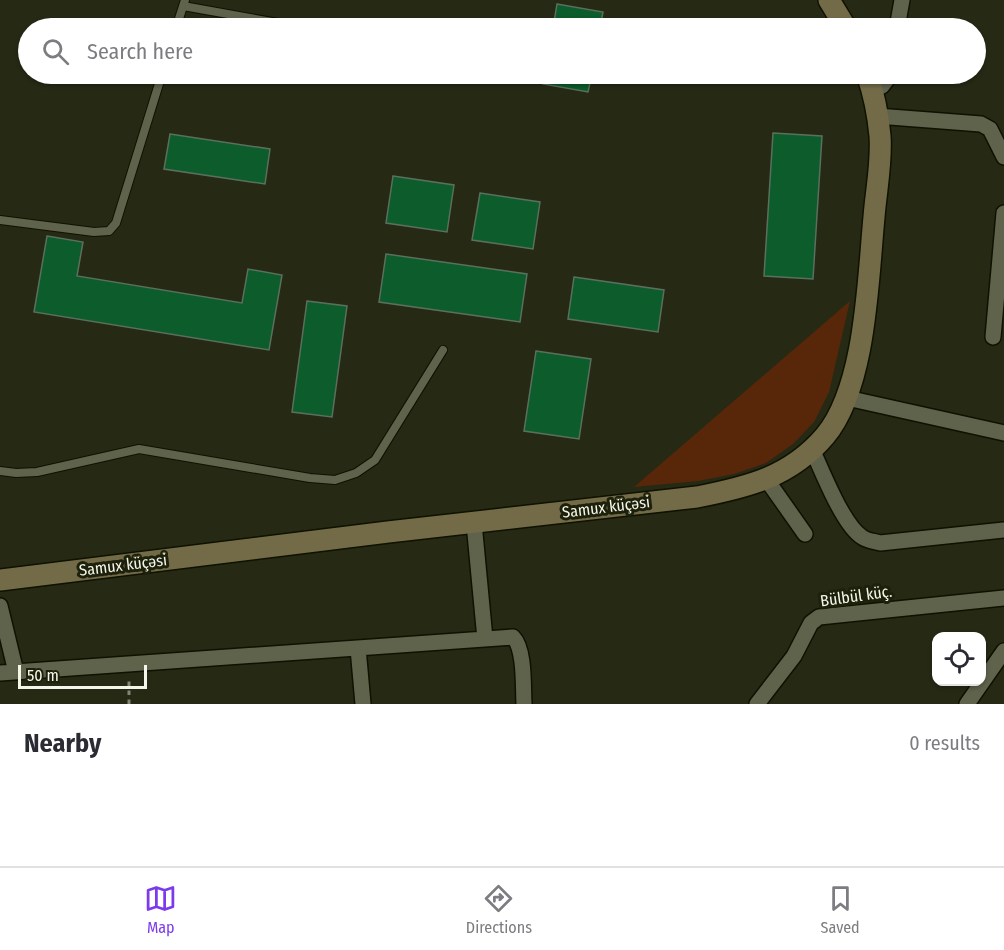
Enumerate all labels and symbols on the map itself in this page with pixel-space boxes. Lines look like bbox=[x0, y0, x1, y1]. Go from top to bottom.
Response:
street label: Samux küçəsi bbox=[561, 492, 651, 522]
street label: Samux küçəsi bbox=[78, 550, 168, 580]
street label: Bülbül küç. bbox=[819, 582, 893, 610]
scale bar bbox=[18, 662, 147, 690]

